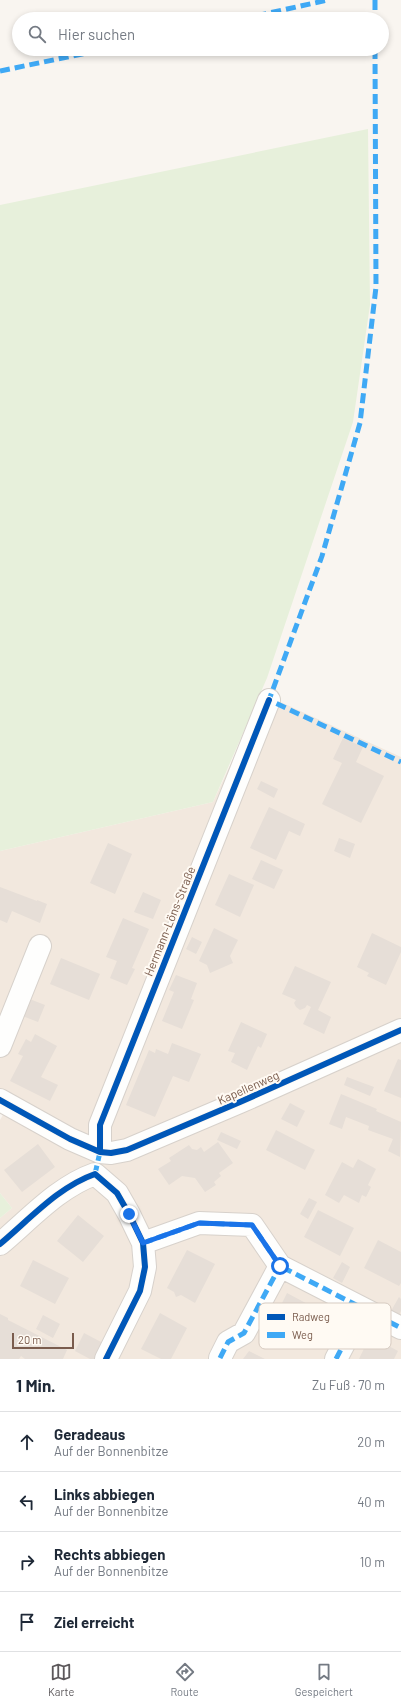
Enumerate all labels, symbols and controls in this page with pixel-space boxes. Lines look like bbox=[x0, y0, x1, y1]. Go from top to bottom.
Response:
search box bbox=[12, 12, 389, 56]
icon: search bbox=[26, 23, 48, 45]
text: Hier suchen bbox=[58, 25, 135, 43]
street label: Hermann-Löns-Straße bbox=[141, 864, 197, 978]
street label: Kapellenweg bbox=[215, 1067, 281, 1107]
route end bbox=[120, 1205, 138, 1223]
route start bbox=[271, 1257, 289, 1275]
legend bbox=[259, 1303, 391, 1349]
text: Radweg bbox=[292, 1310, 330, 1323]
text: Weg bbox=[292, 1328, 313, 1341]
scale bar bbox=[12, 1331, 74, 1350]
text: 20 m bbox=[18, 1333, 41, 1346]
text: 1 Min. bbox=[16, 1375, 56, 1395]
text: Zu Fuß · 70 m bbox=[312, 1377, 385, 1393]
text: Geradeaus bbox=[54, 1425, 125, 1443]
icon: ahead bbox=[16, 1431, 38, 1453]
text: 20 m bbox=[357, 1434, 385, 1450]
text: Auf der Bonnenbitze bbox=[54, 1443, 168, 1459]
text: Links abbiegen bbox=[54, 1485, 155, 1503]
icon: left bbox=[16, 1491, 38, 1513]
text: 40 m bbox=[357, 1494, 385, 1510]
text: Auf der Bonnenbitze bbox=[54, 1503, 168, 1519]
text: Rechts abbiegen bbox=[54, 1545, 165, 1563]
icon: right bbox=[16, 1551, 38, 1573]
text: 10 m bbox=[360, 1554, 385, 1570]
text: Auf der Bonnenbitze bbox=[54, 1563, 168, 1579]
icon: arrive bbox=[16, 1611, 38, 1633]
text: Ziel erreicht bbox=[54, 1613, 135, 1631]
tab: Karte bbox=[48, 1661, 74, 1698]
tab: Route bbox=[170, 1661, 199, 1698]
tab: Gespeichert bbox=[295, 1661, 353, 1698]

